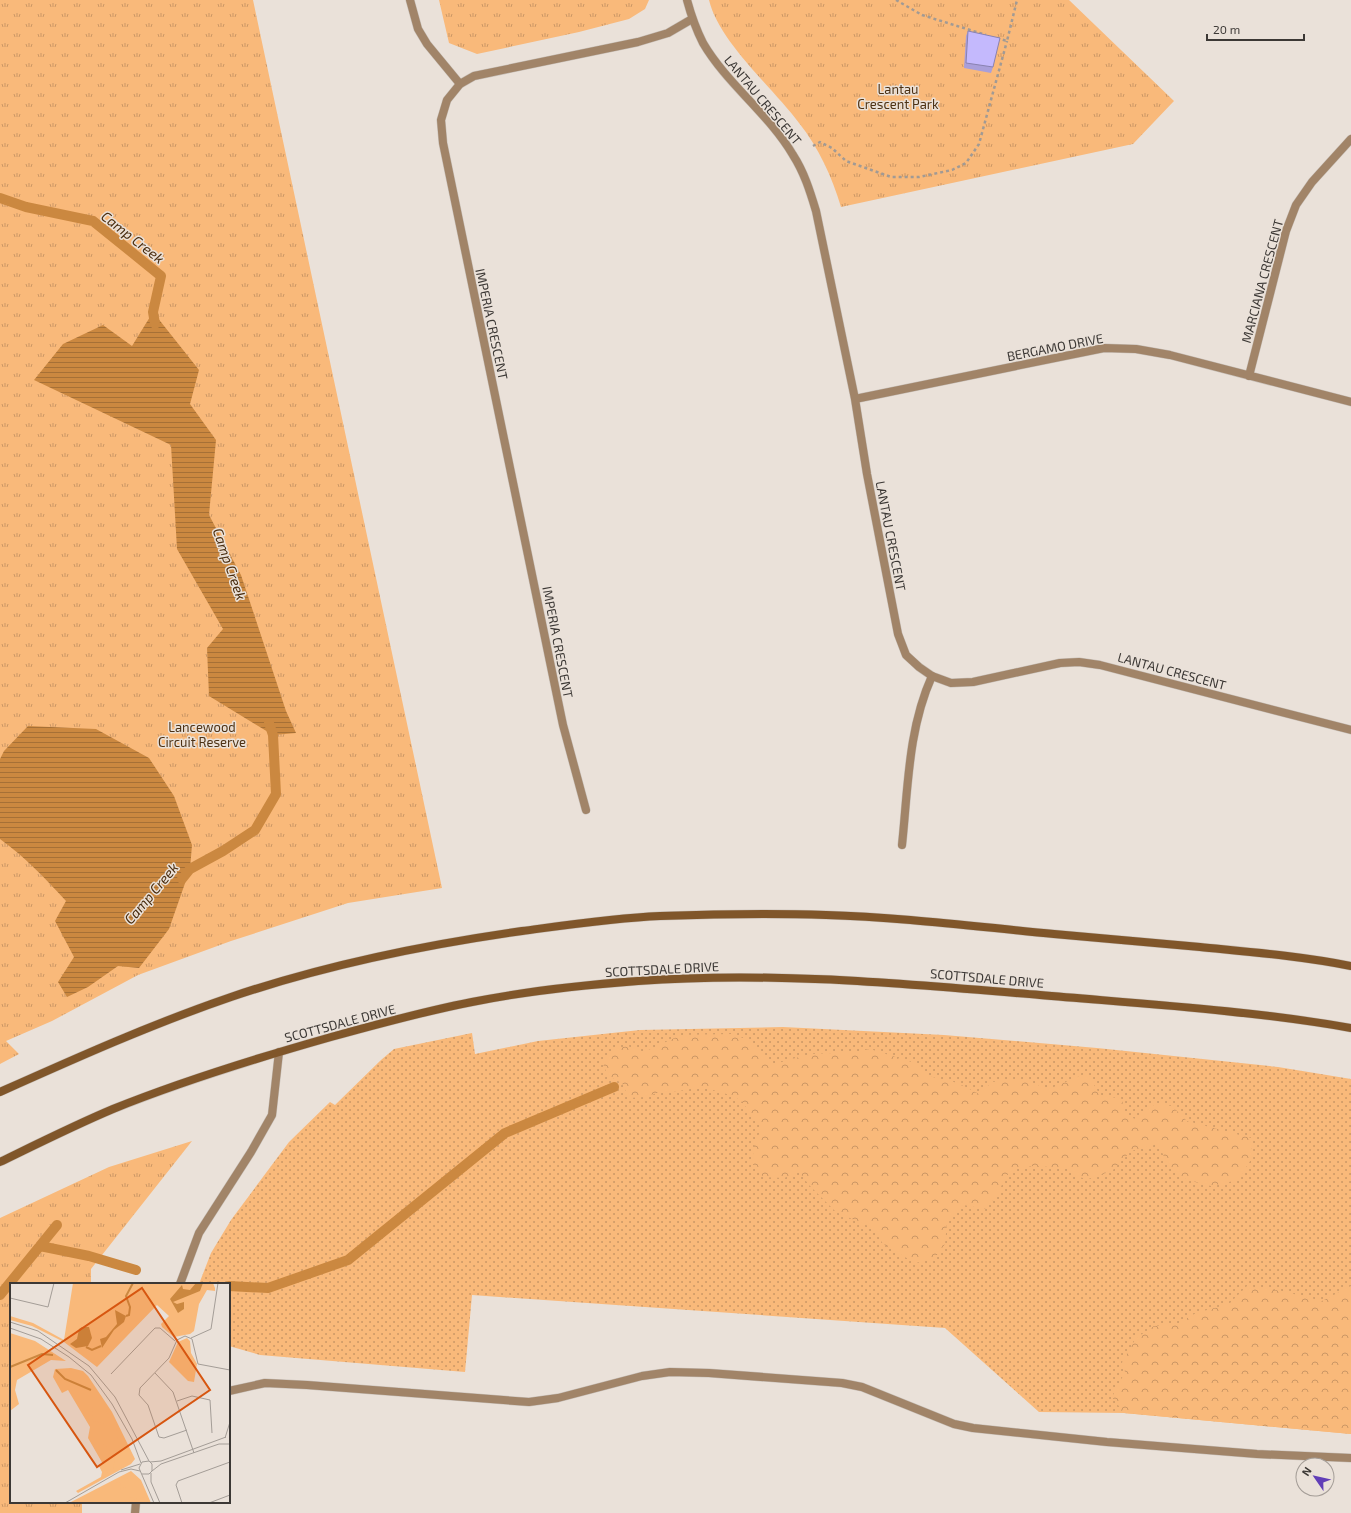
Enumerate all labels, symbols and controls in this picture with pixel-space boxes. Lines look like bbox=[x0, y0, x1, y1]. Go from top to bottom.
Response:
scale bar bbox=[1207, 16, 1304, 42]
text: 20 m bbox=[1213, 22, 1240, 36]
street label: LANTAU CRESCENT bbox=[721, 52, 805, 148]
park label: Lantau Crescent Park bbox=[857, 81, 939, 112]
water label: Camp Creek bbox=[98, 207, 168, 267]
street label: MARCIANA CRESCENT bbox=[1238, 217, 1286, 345]
street label: IMPERIA CRESCENT bbox=[472, 267, 512, 382]
street label: BERGAMO DRIVE bbox=[1005, 330, 1105, 364]
street label: LANTAU CRESCENT bbox=[872, 480, 910, 593]
water label: Camp Creek bbox=[210, 526, 250, 602]
street label: IMPERIA CRESCENT bbox=[539, 585, 577, 700]
street label: LANTAU CRESCENT bbox=[1116, 649, 1228, 693]
park label: Lancewood Circuit Reserve bbox=[158, 719, 246, 750]
water label: Camp Creek bbox=[120, 859, 182, 927]
street label: SCOTTSDALE DRIVE bbox=[605, 958, 719, 980]
street label: SCOTTSDALE DRIVE bbox=[929, 965, 1045, 991]
street label: SCOTTSDALE DRIVE bbox=[283, 1000, 397, 1046]
inset map bbox=[10, 1283, 230, 1503]
north arrow bbox=[1295, 1457, 1335, 1497]
text: N bbox=[1299, 1464, 1314, 1478]

